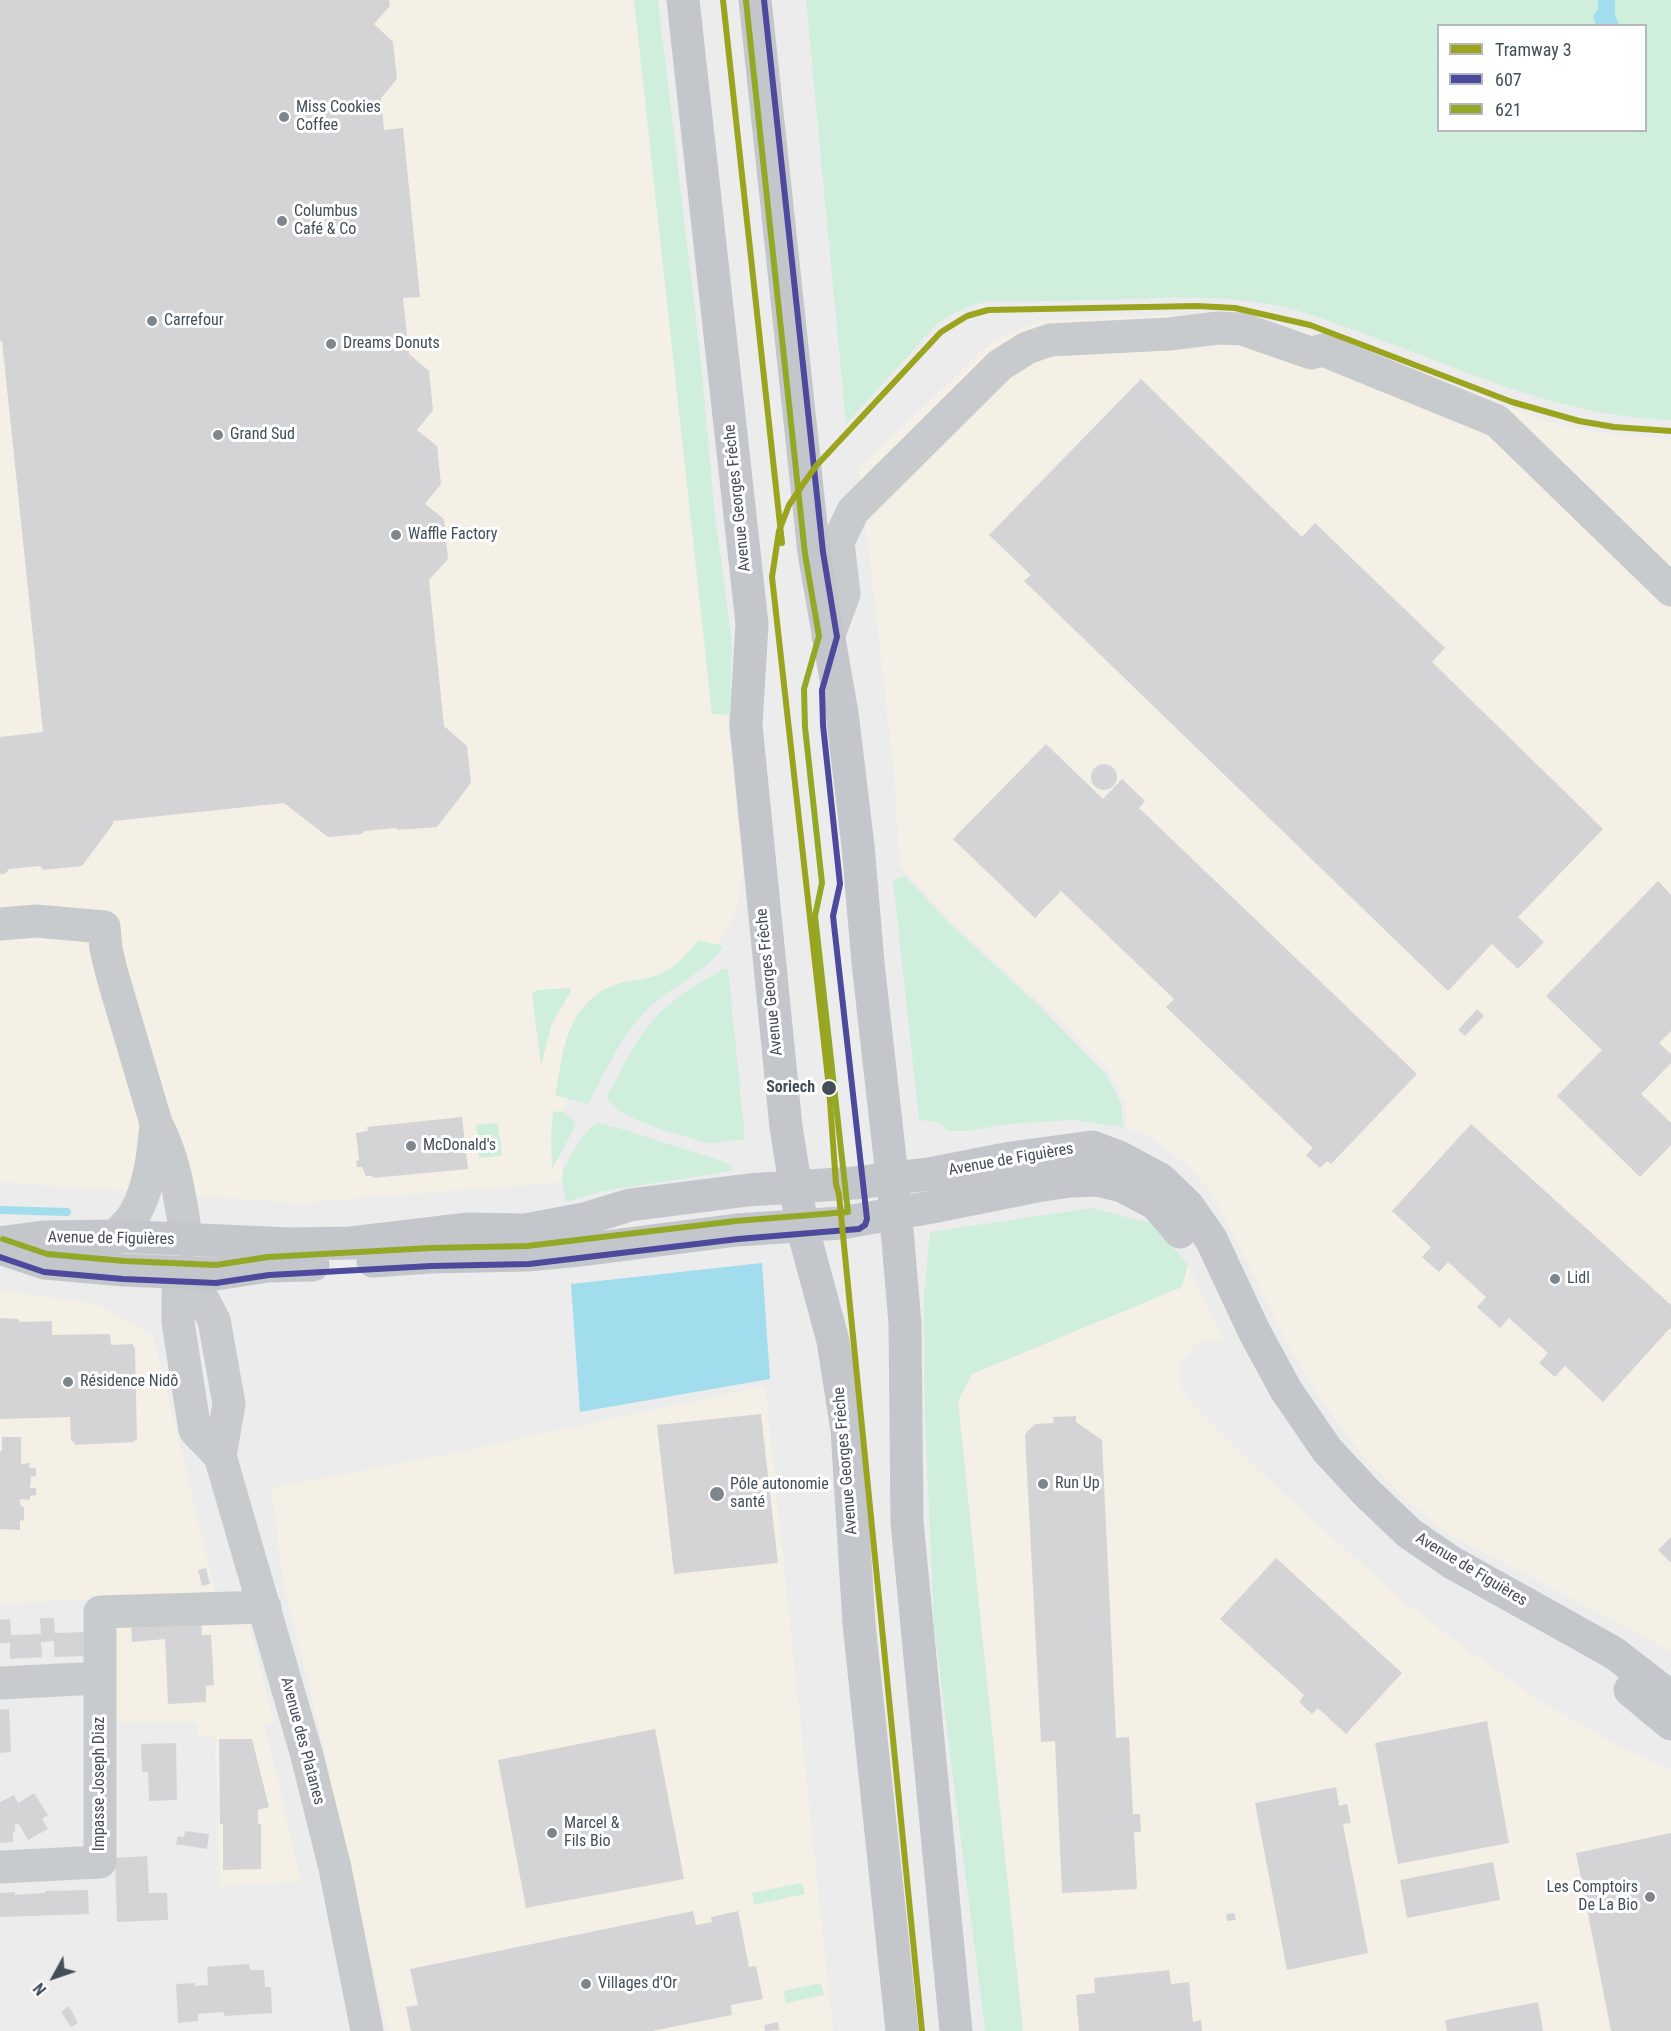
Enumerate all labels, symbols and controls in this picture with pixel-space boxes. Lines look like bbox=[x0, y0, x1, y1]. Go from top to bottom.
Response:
legend bbox=[1437, 24, 1647, 132]
text: Tramway 3 bbox=[1495, 39, 1572, 60]
text: 607 bbox=[1495, 69, 1522, 90]
place label: Miss Cookies Coffee bbox=[296, 98, 381, 136]
text: 621 bbox=[1495, 99, 1522, 120]
marker: Miss Cookies Coffee bbox=[277, 110, 291, 124]
place label: Columbus Café & Co bbox=[294, 202, 357, 240]
marker: Columbus Café & Co bbox=[275, 214, 289, 228]
place label: Carrefour bbox=[164, 311, 224, 331]
marker: Carrefour bbox=[145, 314, 159, 328]
place label: Dreams Donuts bbox=[343, 334, 440, 354]
marker: Dreams Donuts bbox=[324, 337, 338, 351]
street label: Avenue Georges Frêche bbox=[721, 423, 755, 573]
place label: Grand Sud bbox=[230, 425, 295, 445]
marker: Grand Sud bbox=[211, 428, 225, 442]
place label: Waffle Factory bbox=[408, 525, 497, 545]
marker: Waffle Factory bbox=[389, 528, 403, 542]
street label: Avenue Georges Frêche bbox=[753, 907, 787, 1057]
place label: Soriech bbox=[766, 1078, 815, 1098]
marker: Soriech bbox=[820, 1079, 838, 1097]
place label: McDonald's bbox=[423, 1136, 496, 1156]
marker: McDonald's bbox=[404, 1139, 418, 1153]
street label: Avenue de Figuières bbox=[947, 1140, 1075, 1180]
street label: Avenue de Figuières bbox=[48, 1228, 174, 1250]
place label: Lidl bbox=[1567, 1269, 1590, 1289]
marker: Lidl bbox=[1548, 1272, 1562, 1286]
place label: Résidence Nidô bbox=[80, 1372, 178, 1392]
marker: Résidence Nidô bbox=[61, 1375, 75, 1389]
street label: Avenue Georges Frêche bbox=[830, 1386, 862, 1536]
place label: Run Up bbox=[1055, 1474, 1100, 1494]
place label: Pôle autonomie santé bbox=[730, 1475, 829, 1513]
marker: Run Up bbox=[1036, 1477, 1050, 1491]
marker: Pôle autonomie santé bbox=[708, 1485, 726, 1503]
street label: Avenue de Figuières bbox=[1412, 1529, 1530, 1611]
street label: Avenue des Platanes bbox=[276, 1675, 328, 1807]
street label: Impasse Joseph Diaz bbox=[90, 1717, 110, 1851]
place label: Marcel & Fils Bio bbox=[564, 1814, 619, 1852]
marker: Marcel & Fils Bio bbox=[545, 1826, 559, 1840]
place label: Les Comptoirs De La Bio bbox=[1546, 1878, 1638, 1916]
marker: Les Comptoirs De La Bio bbox=[1643, 1890, 1657, 1904]
north arrow bbox=[24, 1947, 84, 2007]
place label: Villages d'Or bbox=[598, 1974, 677, 1994]
marker: Villages d'Or bbox=[579, 1977, 593, 1991]
text: N bbox=[29, 1979, 50, 1999]

